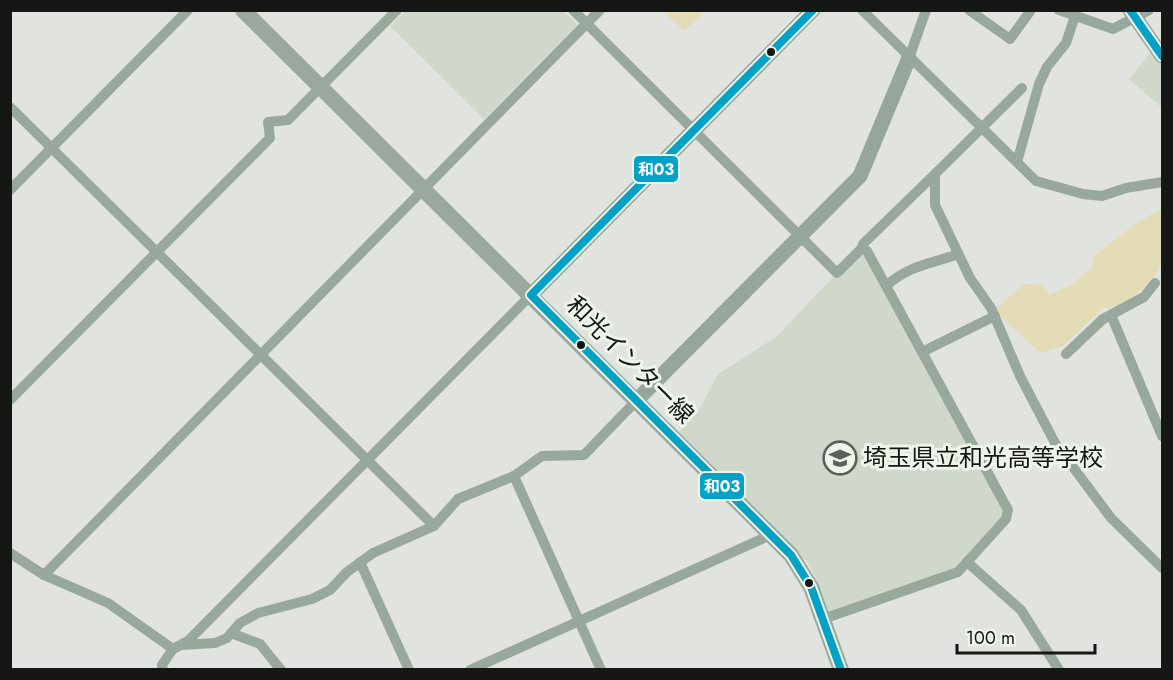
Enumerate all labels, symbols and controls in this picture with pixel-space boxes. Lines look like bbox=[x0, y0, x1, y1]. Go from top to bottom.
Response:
unlabelled marker bbox=[765, 46, 777, 58]
line badge: 和03 bbox=[633, 155, 679, 183]
text: 和03 bbox=[638, 158, 674, 181]
street label: 和光インター線 bbox=[559, 288, 702, 431]
unlabelled marker bbox=[575, 339, 587, 351]
school or university icon: 埼玉県立和光高等学校 bbox=[822, 440, 858, 476]
place label: 埼玉県立和光高等学校 bbox=[863, 440, 1103, 475]
line badge: 和03 bbox=[699, 472, 745, 500]
text: 和03 bbox=[704, 475, 740, 498]
unlabelled marker bbox=[803, 577, 815, 589]
scale bar bbox=[957, 617, 1095, 655]
text: 100 m bbox=[966, 625, 1015, 651]

